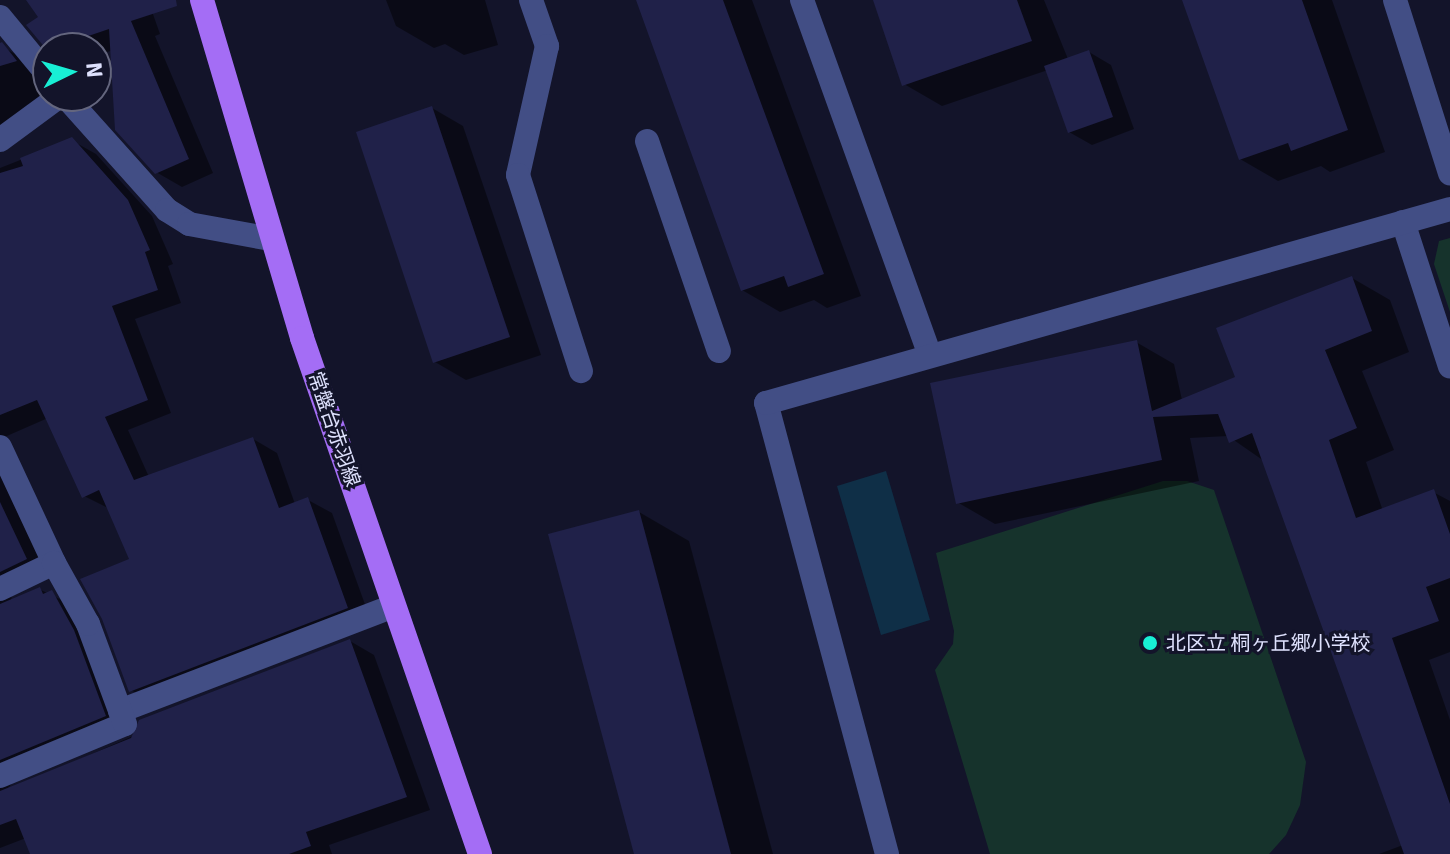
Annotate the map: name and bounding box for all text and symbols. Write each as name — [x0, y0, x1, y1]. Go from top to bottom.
north arrow — [32, 32, 112, 112]
text: N — [80, 61, 109, 79]
street label: 常盤台赤羽線 — [303, 368, 365, 490]
place label: 北区立 桐ヶ丘郷小学校 — [1166, 631, 1370, 655]
marker: 北区立 桐ヶ丘郷小学校 — [1141, 634, 1159, 652]

